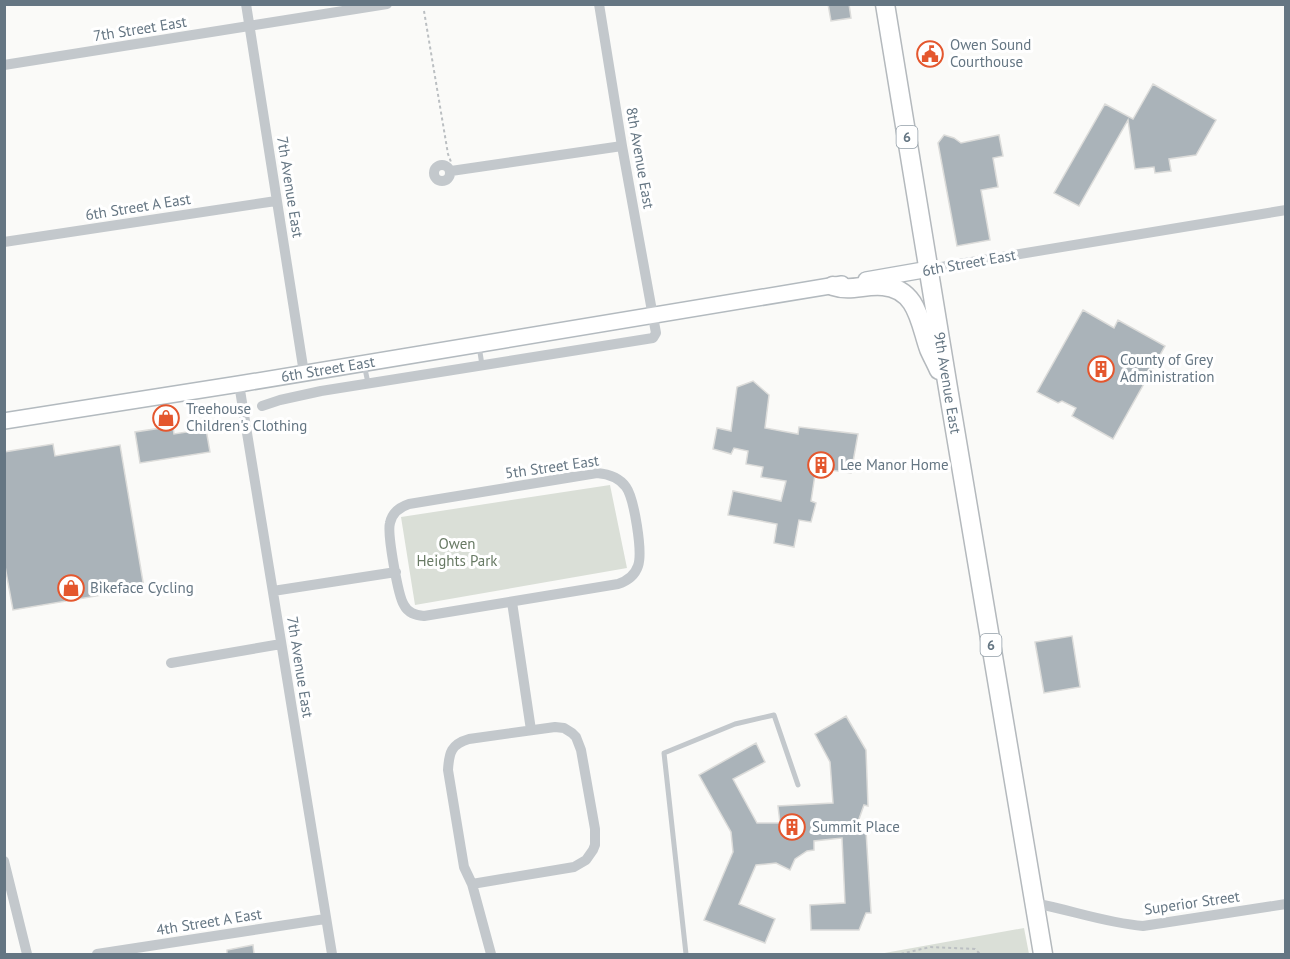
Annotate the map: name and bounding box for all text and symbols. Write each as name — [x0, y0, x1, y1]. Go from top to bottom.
street label: 7th Street East — [92, 12, 188, 45]
place label: Owen Sound Courthouse — [950, 35, 1031, 71]
public building icon: Owen Sound Courthouse — [915, 39, 945, 69]
street label: 8th Avenue East — [622, 106, 659, 210]
road number: 6 — [896, 126, 918, 148]
street label: 7th Avenue East — [273, 135, 308, 239]
street label: 6th Street A East — [84, 189, 192, 224]
street label: 6th Street East — [921, 245, 1017, 280]
street label: 9th Avenue East — [930, 331, 966, 435]
place label: County of Grey Administration — [1120, 350, 1215, 386]
street label: 6th Street East — [279, 352, 376, 386]
building icon: County of Grey Administration — [1086, 354, 1116, 384]
place label: Treehouse Children's Clothing — [186, 399, 307, 435]
shop icon: Treehouse Children's Clothing — [151, 403, 181, 433]
building icon: Lee Manor Home — [806, 450, 836, 480]
street label: 5th Street East — [504, 451, 600, 483]
place label: Lee Manor Home — [840, 455, 949, 474]
park label: Owen Heights Park — [417, 534, 498, 570]
shop icon: Bikeface Cycling — [56, 573, 86, 603]
place label: Bikeface Cycling — [90, 578, 194, 597]
street label: 7th Avenue East — [283, 615, 318, 719]
road number: 6 — [980, 634, 1002, 656]
building icon: Summit Place — [777, 812, 807, 842]
place label: Summit Place — [812, 817, 900, 836]
street label: Superior Street — [1143, 886, 1241, 919]
street label: 4th Street A East — [155, 904, 263, 939]

